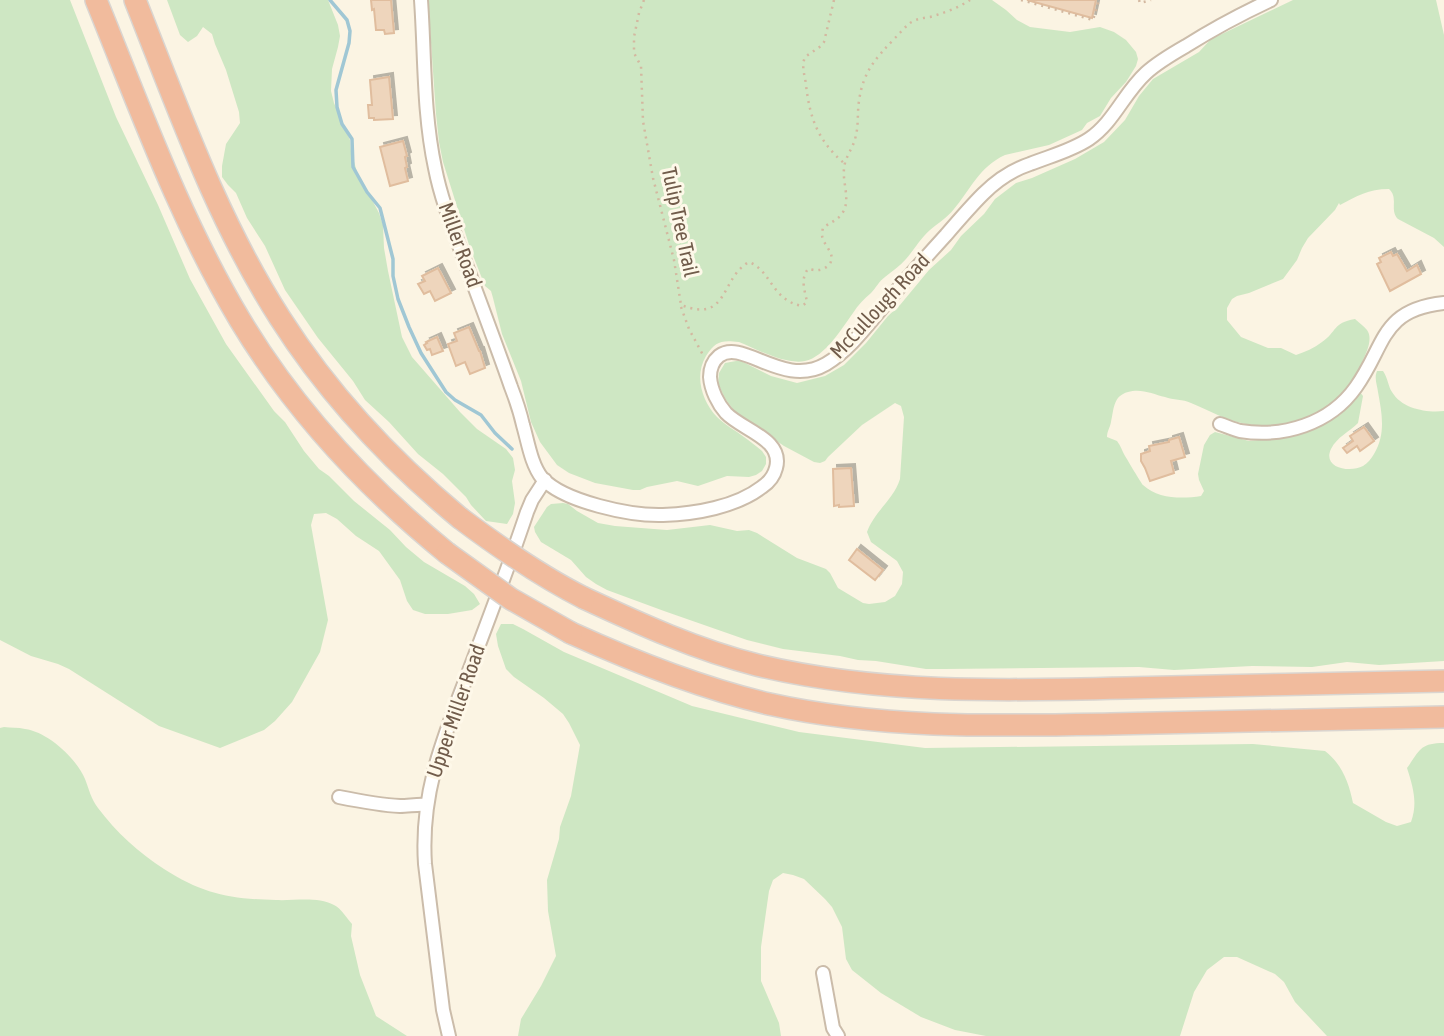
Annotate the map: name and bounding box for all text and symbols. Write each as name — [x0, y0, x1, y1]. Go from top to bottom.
street label: Tulip Tree Trail — [658, 165, 704, 279]
street label: Miller Road — [435, 199, 487, 290]
street label: McCullough Road — [825, 248, 934, 363]
street label: Upper Miller Road — [421, 641, 489, 780]

